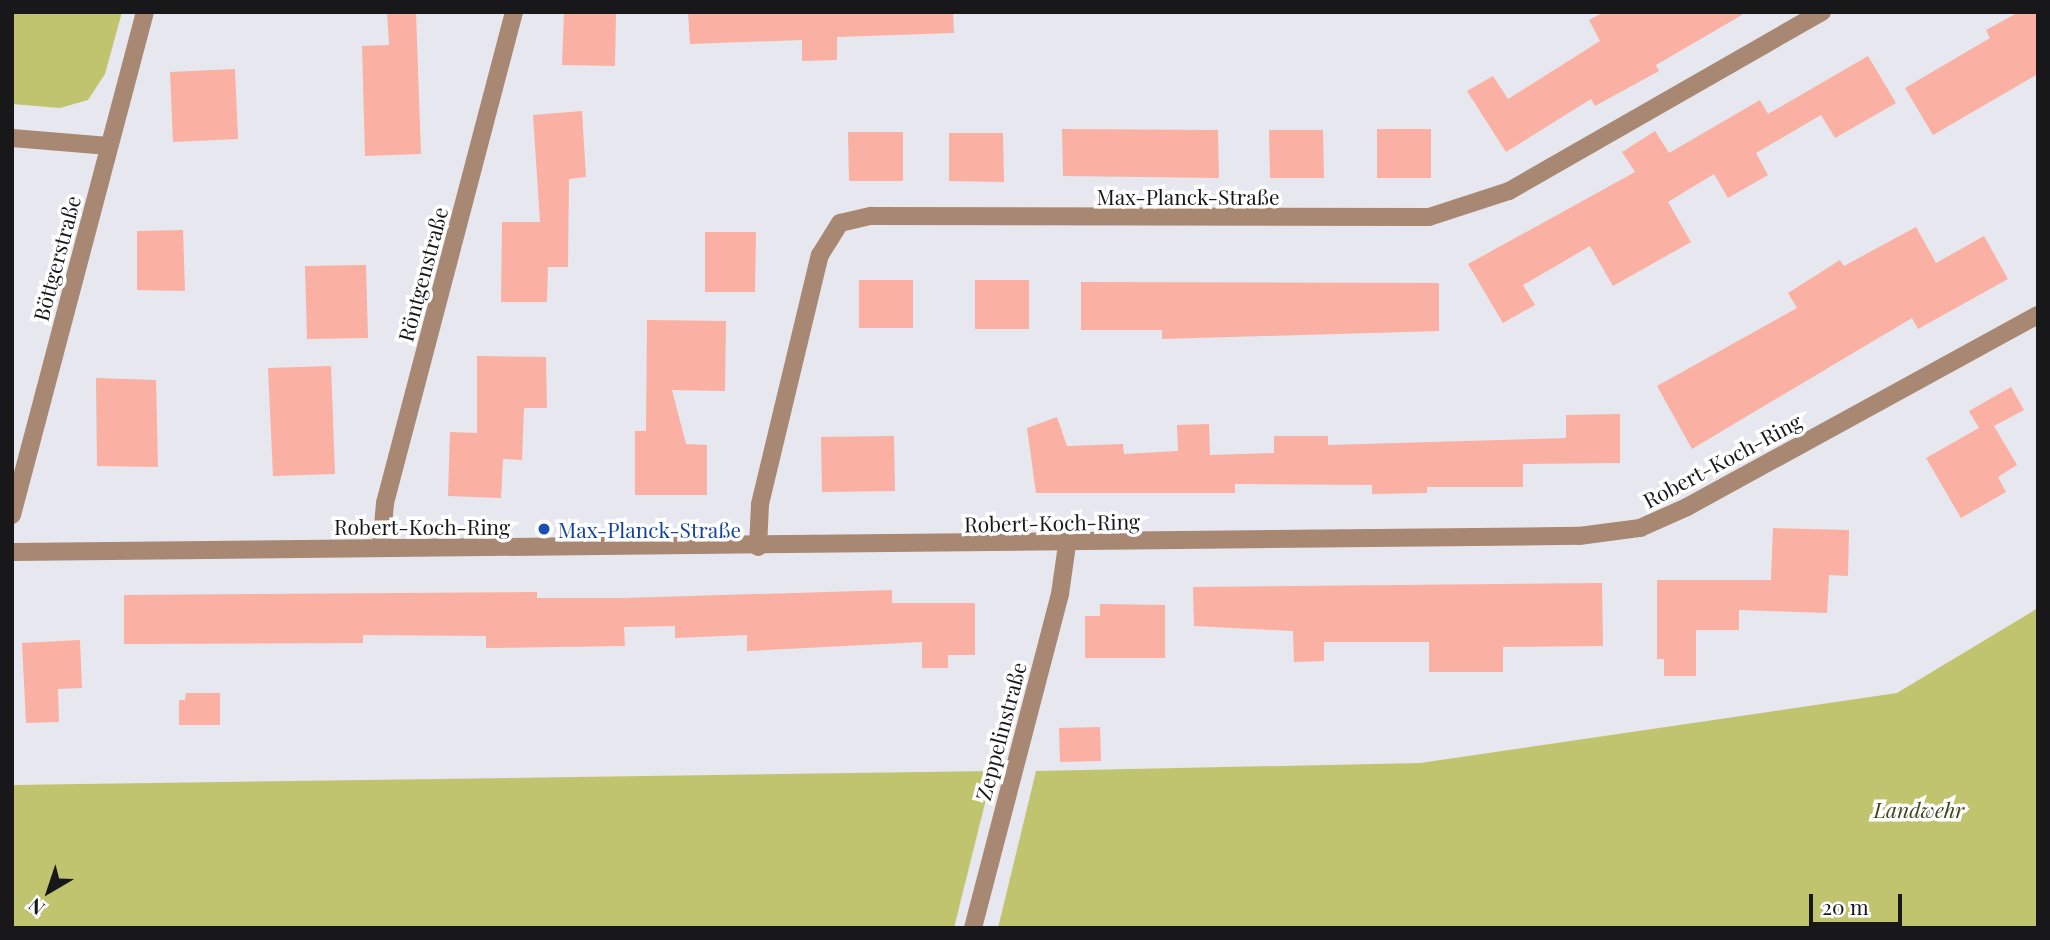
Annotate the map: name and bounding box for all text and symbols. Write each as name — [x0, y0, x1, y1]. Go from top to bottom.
street label: Max-Planck-Straße — [1096, 183, 1280, 209]
street label: Böttgerstraße — [27, 193, 85, 323]
street label: Röntgenstraße — [392, 204, 452, 344]
street label: Robert-Koch-Ring — [1638, 408, 1806, 512]
street label: Robert-Koch-Ring — [964, 508, 1140, 536]
street label: Robert-Koch-Ring — [334, 513, 510, 539]
place label: Max-Planck-Straße — [558, 516, 741, 542]
marker: Max-Planck-Straße — [536, 521, 552, 537]
street label: Zeppelinstraße — [969, 659, 1031, 803]
park label: Landwehr — [1874, 796, 1964, 822]
north arrow — [14, 856, 84, 926]
scale bar — [1812, 880, 1905, 924]
text: 20 m — [1822, 892, 1869, 920]
text: N — [22, 893, 49, 922]

